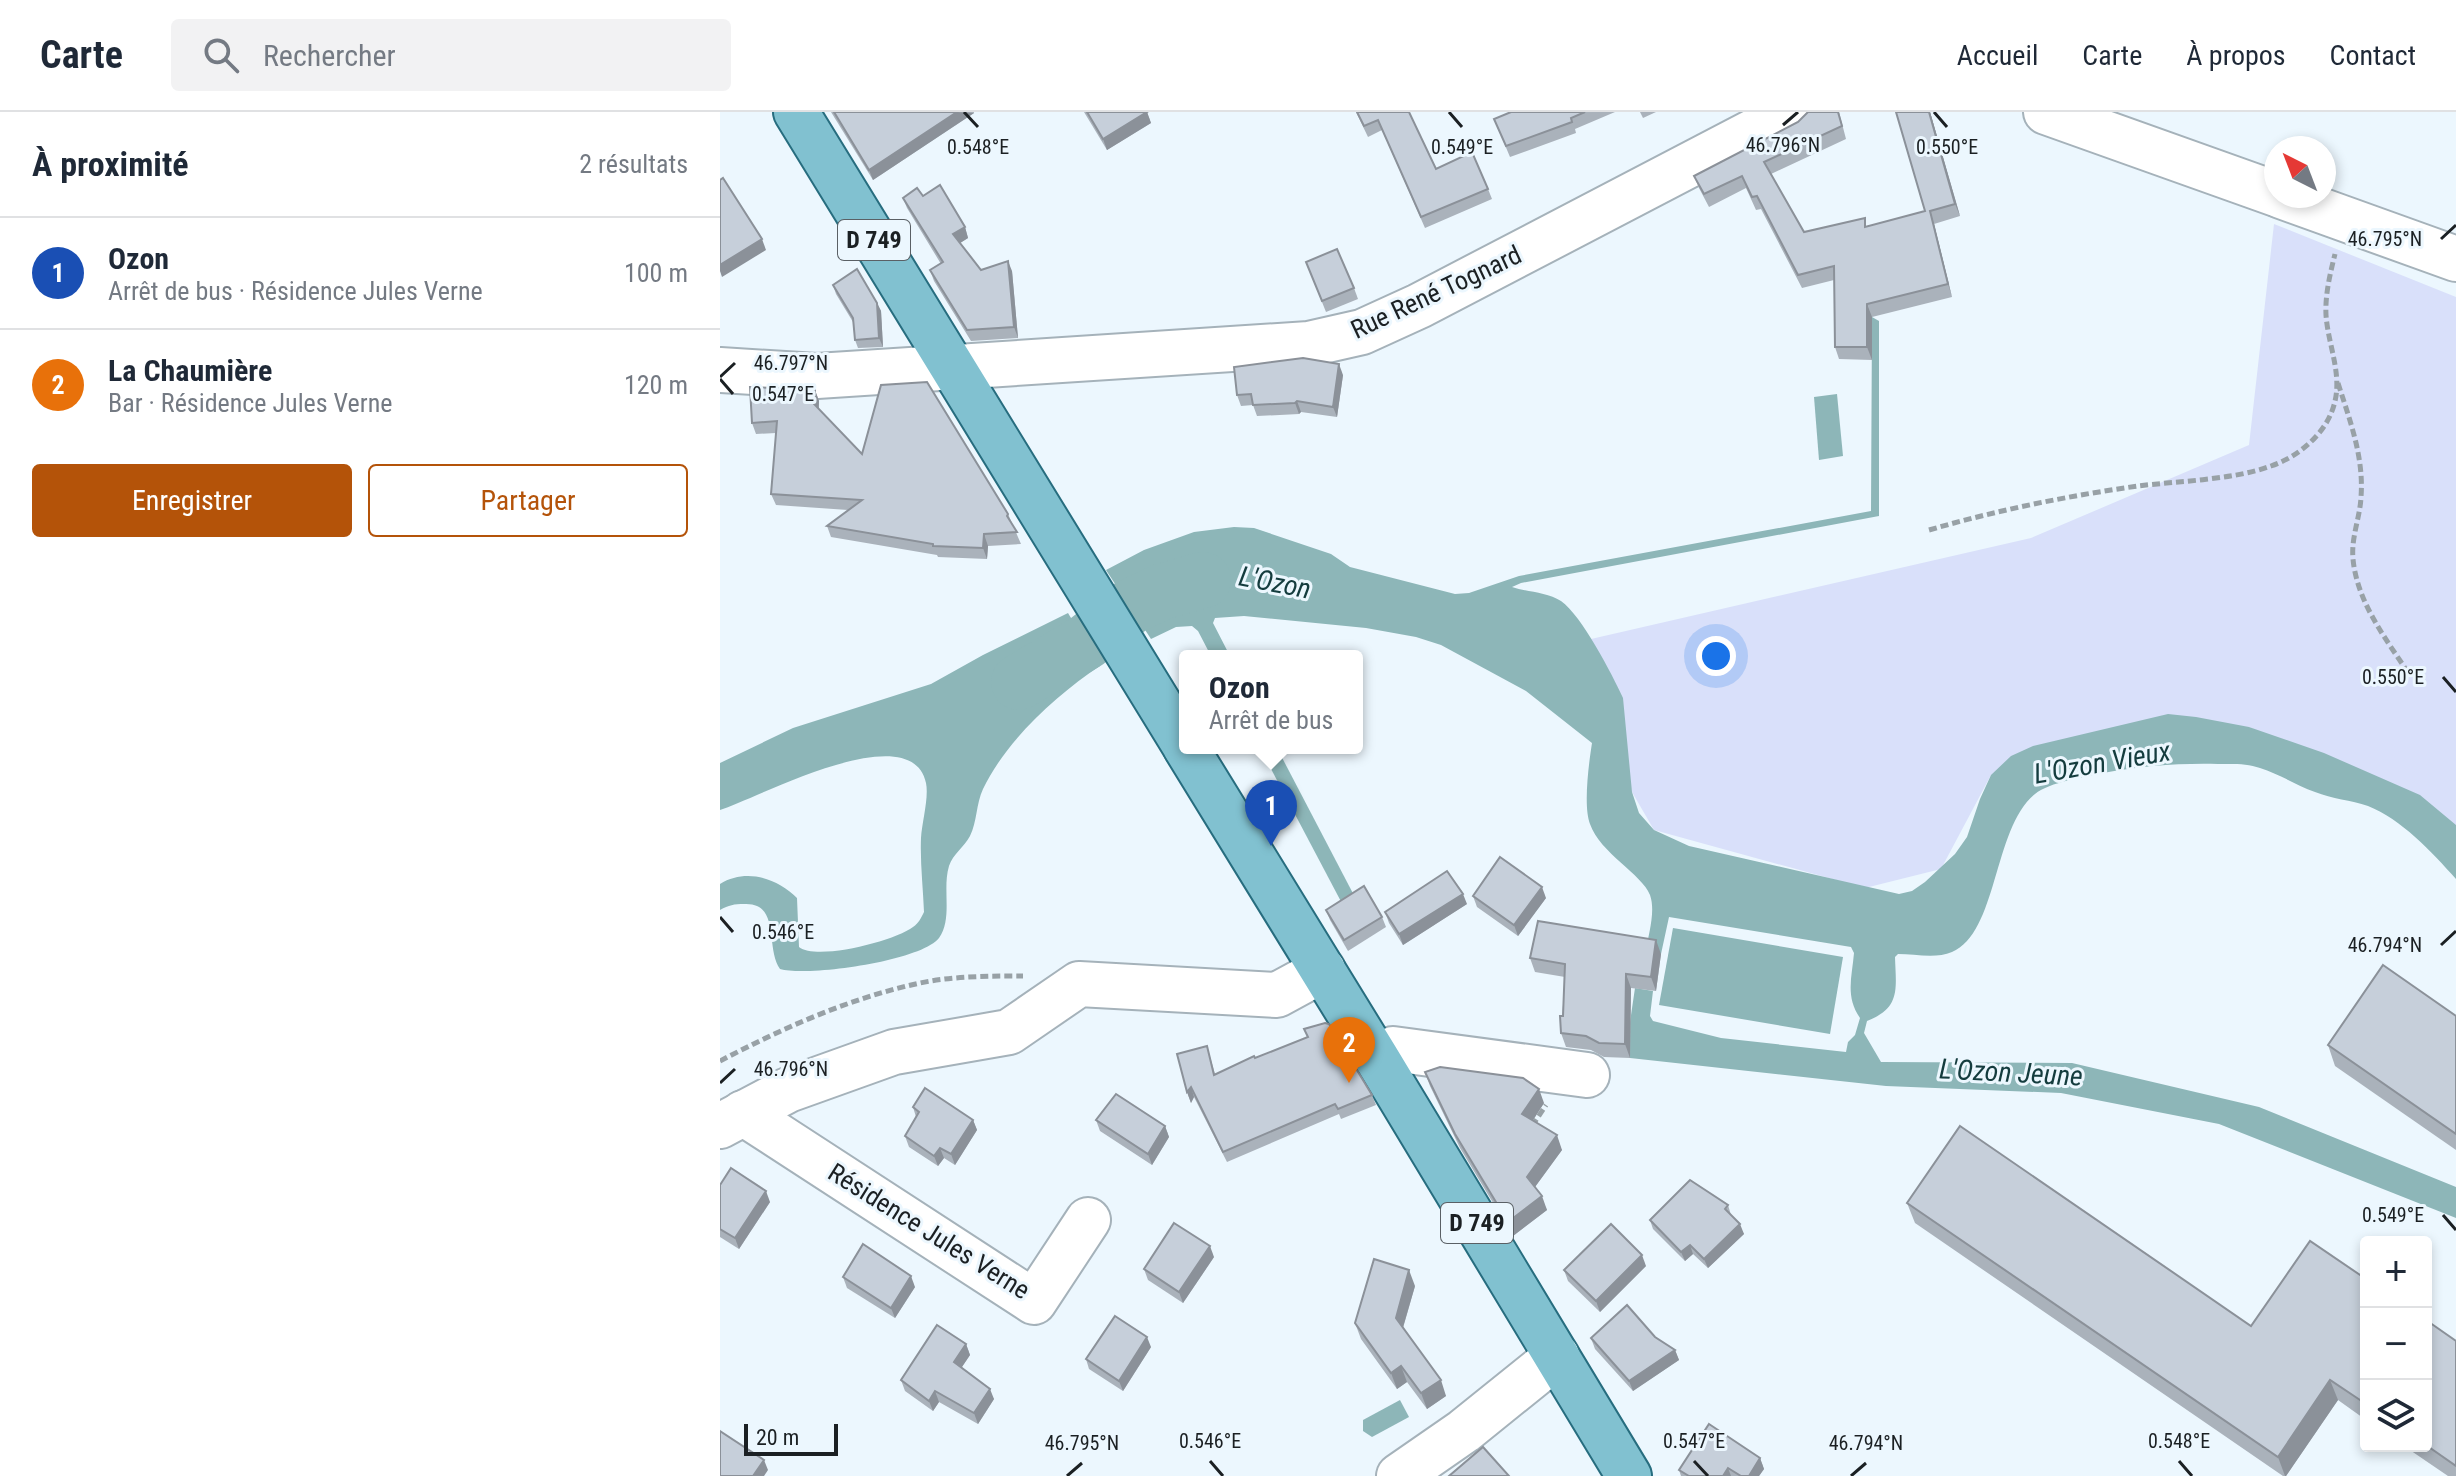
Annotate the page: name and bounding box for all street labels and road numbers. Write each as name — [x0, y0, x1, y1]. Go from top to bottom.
road number: D 749 — [838, 220, 910, 260]
street label: Rue René Tognard — [1346, 239, 1526, 345]
street label: Résidence Jules Verne — [823, 1157, 1035, 1305]
road number: D 749 — [1441, 1203, 1513, 1243]

